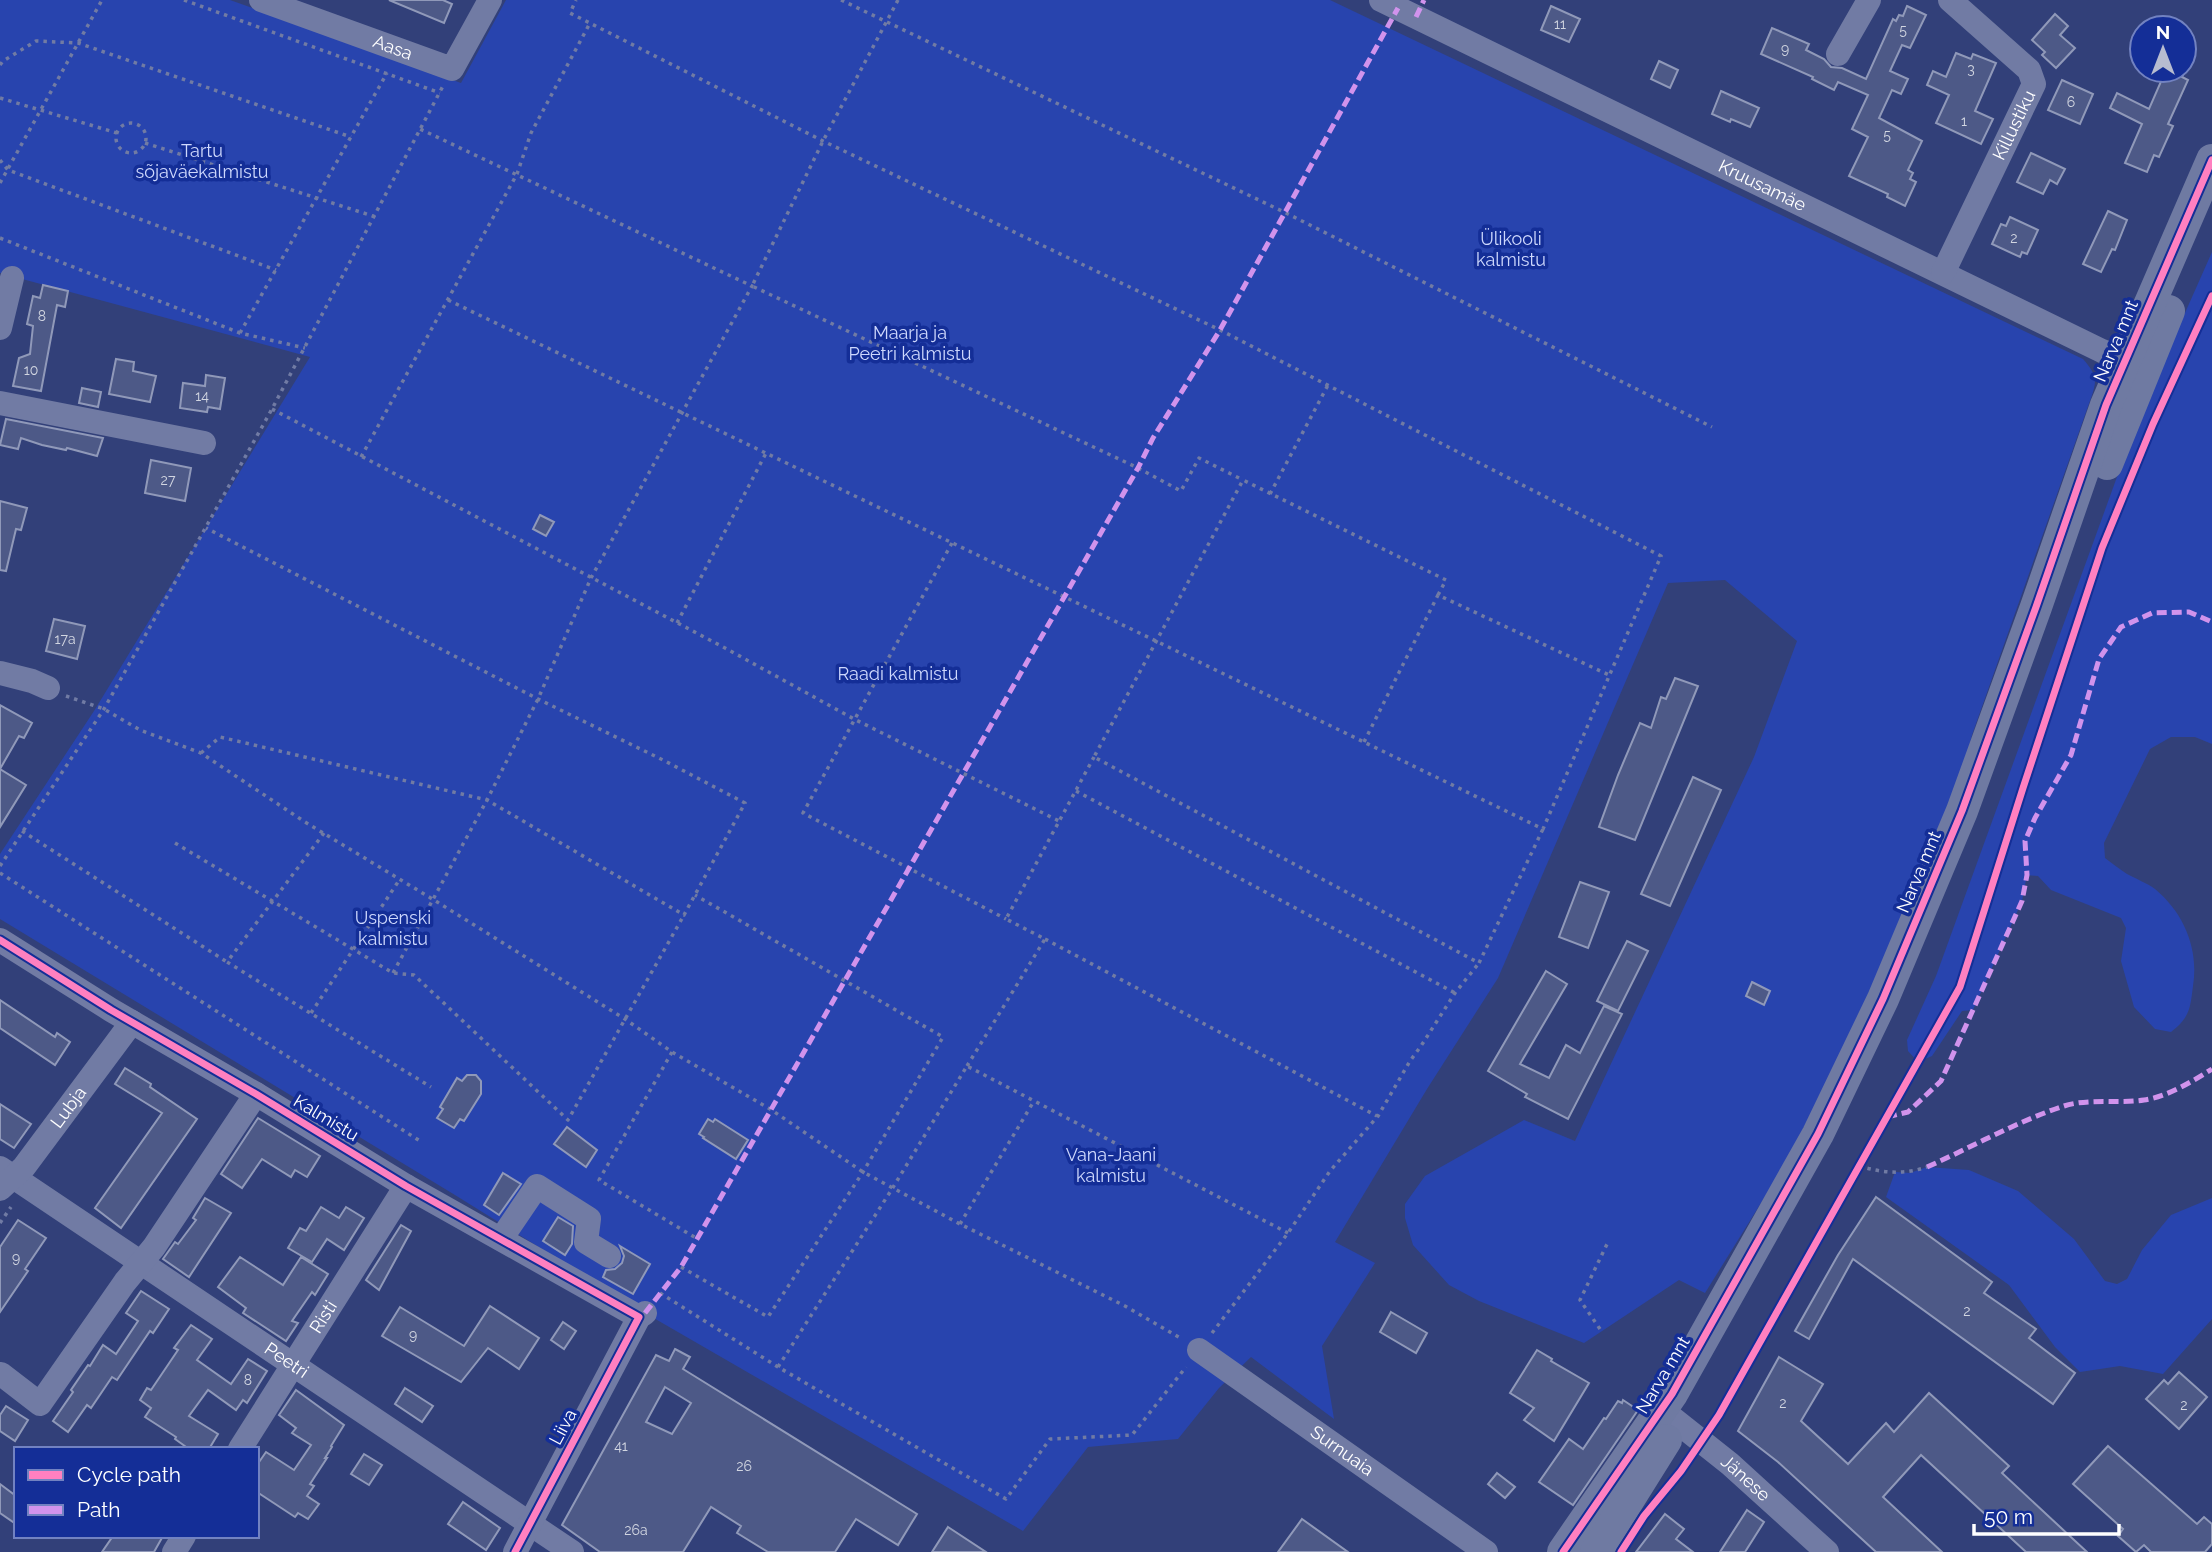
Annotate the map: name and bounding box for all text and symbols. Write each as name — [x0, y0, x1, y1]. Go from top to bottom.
north arrow — [2128, 14, 2198, 84]
house number: 11 — [1554, 16, 1566, 32]
text: N — [2156, 21, 2170, 43]
house number: 5 — [1899, 22, 1907, 38]
street label: Aasa — [370, 30, 415, 64]
house number: 9 — [1781, 41, 1789, 57]
house number: 3 — [1967, 61, 1975, 77]
street label: Killustiku — [1988, 87, 2039, 163]
house number: 6 — [2067, 94, 2075, 110]
house number: 1 — [1961, 113, 1967, 129]
house number: 5 — [1883, 127, 1891, 143]
park label: Tartu sõjaväekalmistu — [136, 140, 268, 182]
street label: Kruusamäe — [1715, 155, 1810, 216]
park label: Ülikooli kalmistu — [1476, 228, 1546, 270]
house number: 2 — [2010, 230, 2018, 246]
street label: Narva mnt — [2089, 297, 2142, 385]
house number: 8 — [38, 308, 46, 324]
park label: Maarja ja Peetri kalmistu — [848, 322, 972, 364]
house number: 10 — [24, 362, 38, 378]
house number: 14 — [195, 388, 209, 404]
house number: 27 — [161, 472, 176, 488]
house number: 17a — [54, 631, 76, 647]
park label: Raadi kalmistu — [837, 663, 959, 684]
street label: Narva mnt — [1892, 828, 1945, 916]
park label: Uspenski kalmistu — [355, 907, 431, 949]
street label: Lubja — [46, 1082, 90, 1132]
street label: Kalmistu — [290, 1090, 363, 1145]
park label: Vana-Jaani kalmistu — [1066, 1144, 1156, 1186]
house number: 9 — [12, 1250, 20, 1266]
street label: Risti — [305, 1297, 341, 1337]
house number: 2 — [1963, 1303, 1971, 1319]
house number: 9 — [409, 1327, 417, 1343]
street label: Narva mnt — [1631, 1332, 1694, 1417]
street label: Peetri — [261, 1338, 313, 1382]
house number: 8 — [244, 1372, 252, 1388]
house number: 2 — [1779, 1395, 1787, 1411]
house number: 2 — [2180, 1397, 2188, 1413]
street label: Liiva — [544, 1405, 581, 1448]
street label: Surnuaia — [1307, 1421, 1378, 1480]
house number: 41 — [614, 1438, 628, 1454]
legend — [14, 1447, 259, 1538]
street label: Jänese — [1717, 1450, 1775, 1506]
house number: 26 — [736, 1458, 752, 1474]
text: Cycle path — [77, 1462, 181, 1487]
scale bar — [1974, 1492, 2119, 1536]
text: Path — [77, 1497, 121, 1522]
text: 50 m — [1984, 1504, 2033, 1529]
house number: 26a — [624, 1522, 648, 1538]

